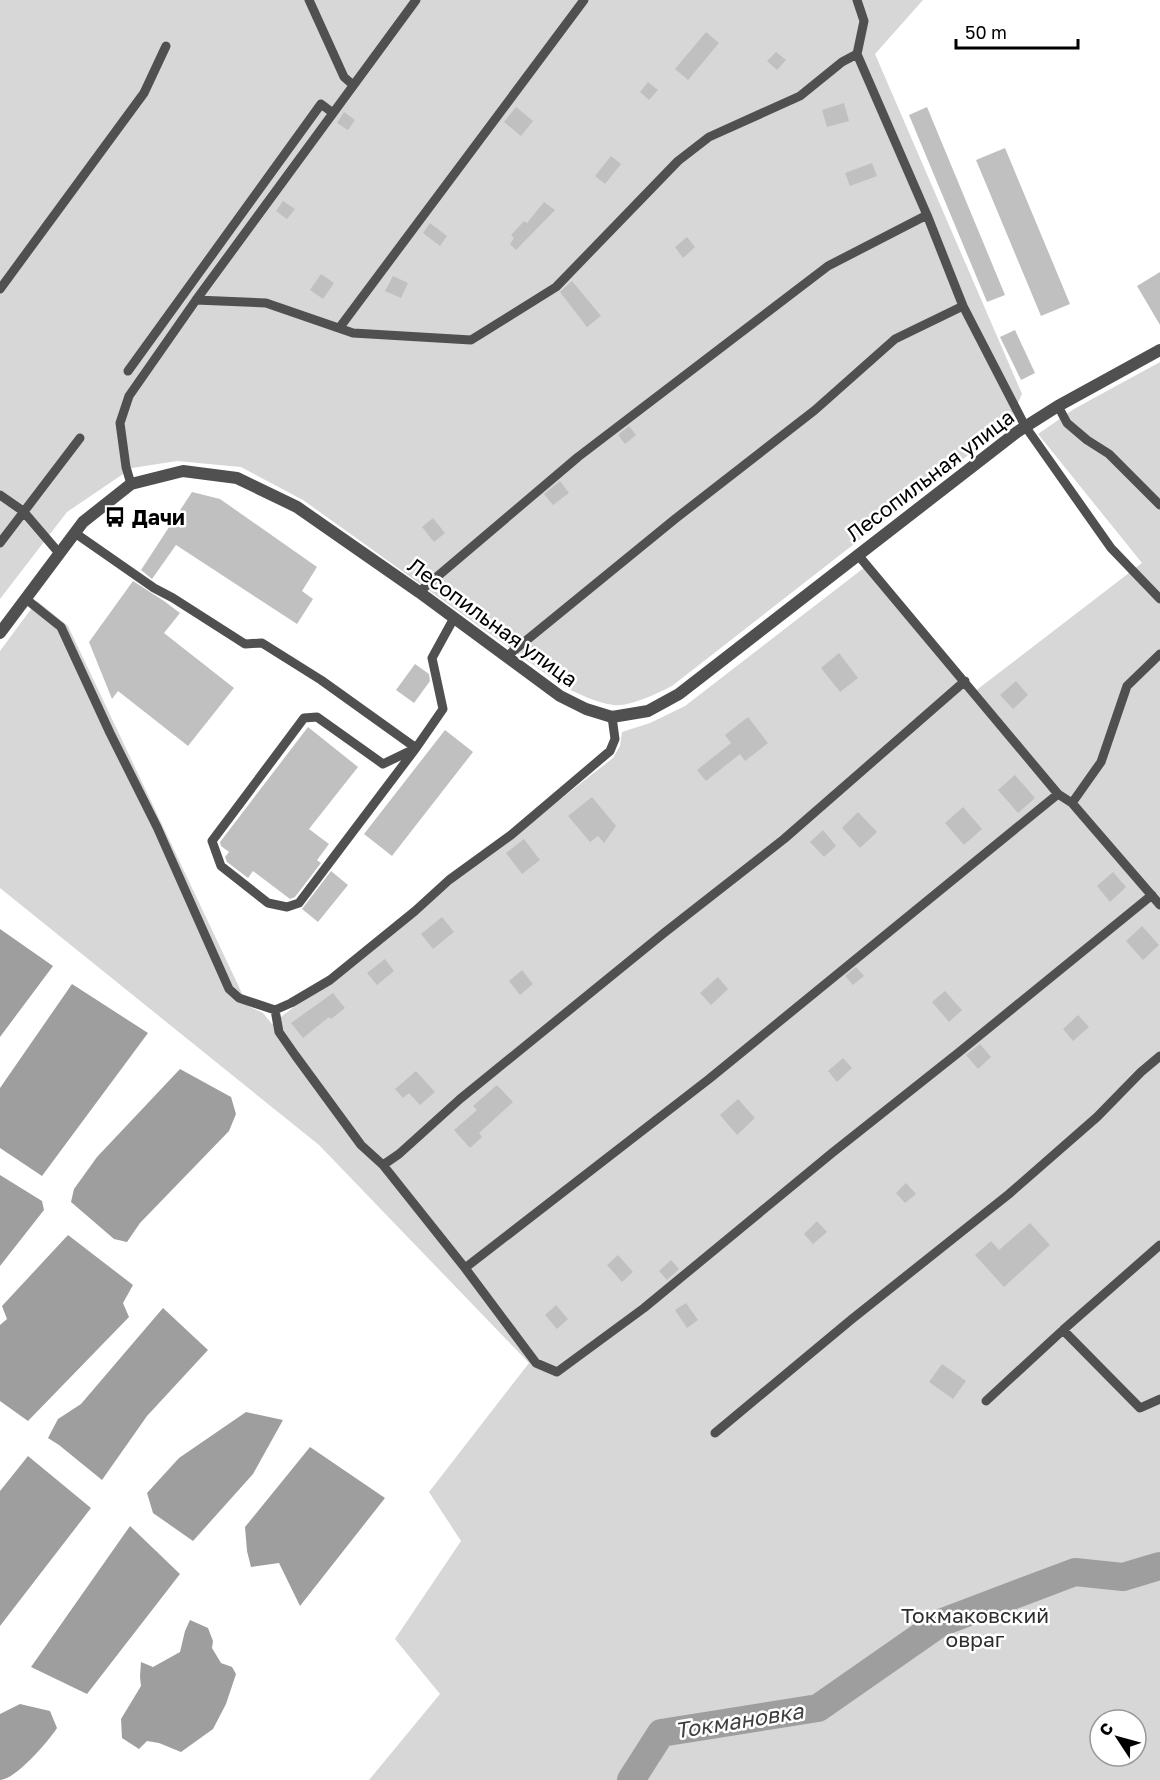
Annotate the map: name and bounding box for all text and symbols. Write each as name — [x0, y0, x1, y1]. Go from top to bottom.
scale bar — [956, 12, 1078, 50]
text: 50 m — [965, 21, 1007, 43]
street label: Лесопильная улица — [841, 403, 1019, 547]
place label: Дачи — [132, 504, 185, 530]
bus stop icon: Дачи — [103, 505, 127, 529]
street label: Лесопильная улица — [403, 552, 583, 692]
park label: Токмаковский овраг — [901, 1602, 1049, 1652]
water label: Токмановка — [673, 1696, 807, 1743]
north arrow — [1088, 1708, 1148, 1768]
text: С — [1094, 1719, 1117, 1740]

